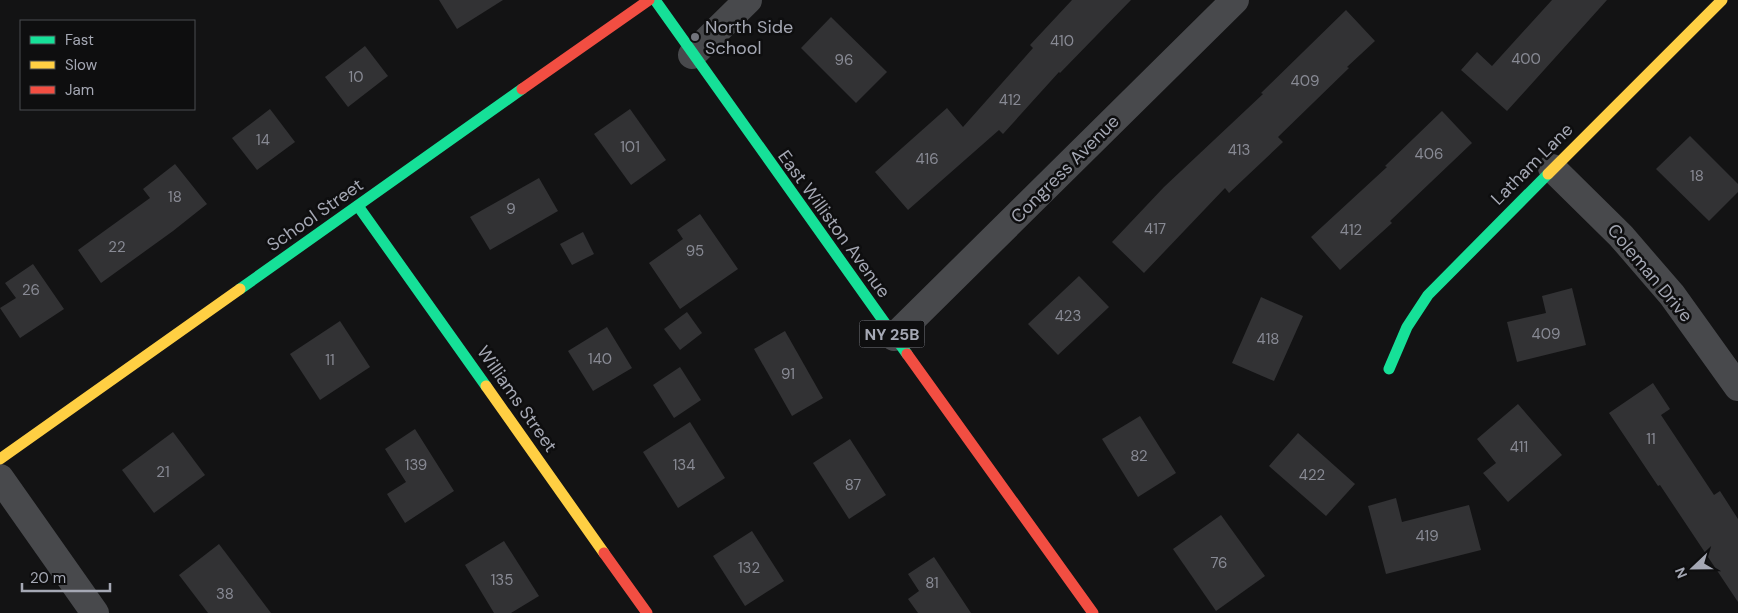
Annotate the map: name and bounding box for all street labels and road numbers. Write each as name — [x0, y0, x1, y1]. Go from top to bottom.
street label: Congress Avenue — [1005, 109, 1125, 229]
street label: Latham Lane — [1486, 118, 1578, 210]
street label: East Williston Avenue — [772, 145, 896, 303]
street label: School Street — [262, 173, 368, 257]
street label: Coleman Drive — [1602, 219, 1698, 327]
road number: NY 25B — [860, 320, 924, 348]
street label: Williams Street — [471, 341, 563, 457]

